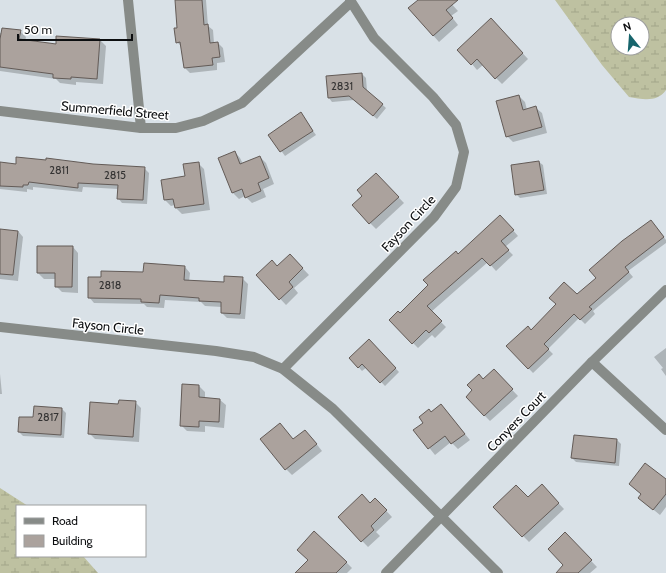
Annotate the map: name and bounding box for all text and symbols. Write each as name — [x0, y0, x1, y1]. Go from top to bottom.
scale bar — [18, 16, 132, 42]
north arrow — [610, 16, 650, 56]
text: N — [621, 19, 633, 34]
text: 50 m — [24, 22, 52, 37]
house number: 2831 — [331, 79, 353, 93]
street label: Summerfield Street — [60, 97, 170, 123]
house number: 2811 — [49, 163, 69, 177]
house number: 2815 — [104, 168, 126, 182]
street label: Fayson Circle — [378, 191, 439, 255]
house number: 2818 — [99, 278, 121, 292]
street label: Fayson Circle — [71, 314, 145, 338]
street label: Conyers Court — [483, 387, 549, 455]
house number: 2817 — [37, 410, 59, 424]
legend — [16, 505, 146, 557]
text: Road — [52, 513, 78, 528]
text: Building — [52, 533, 94, 548]

